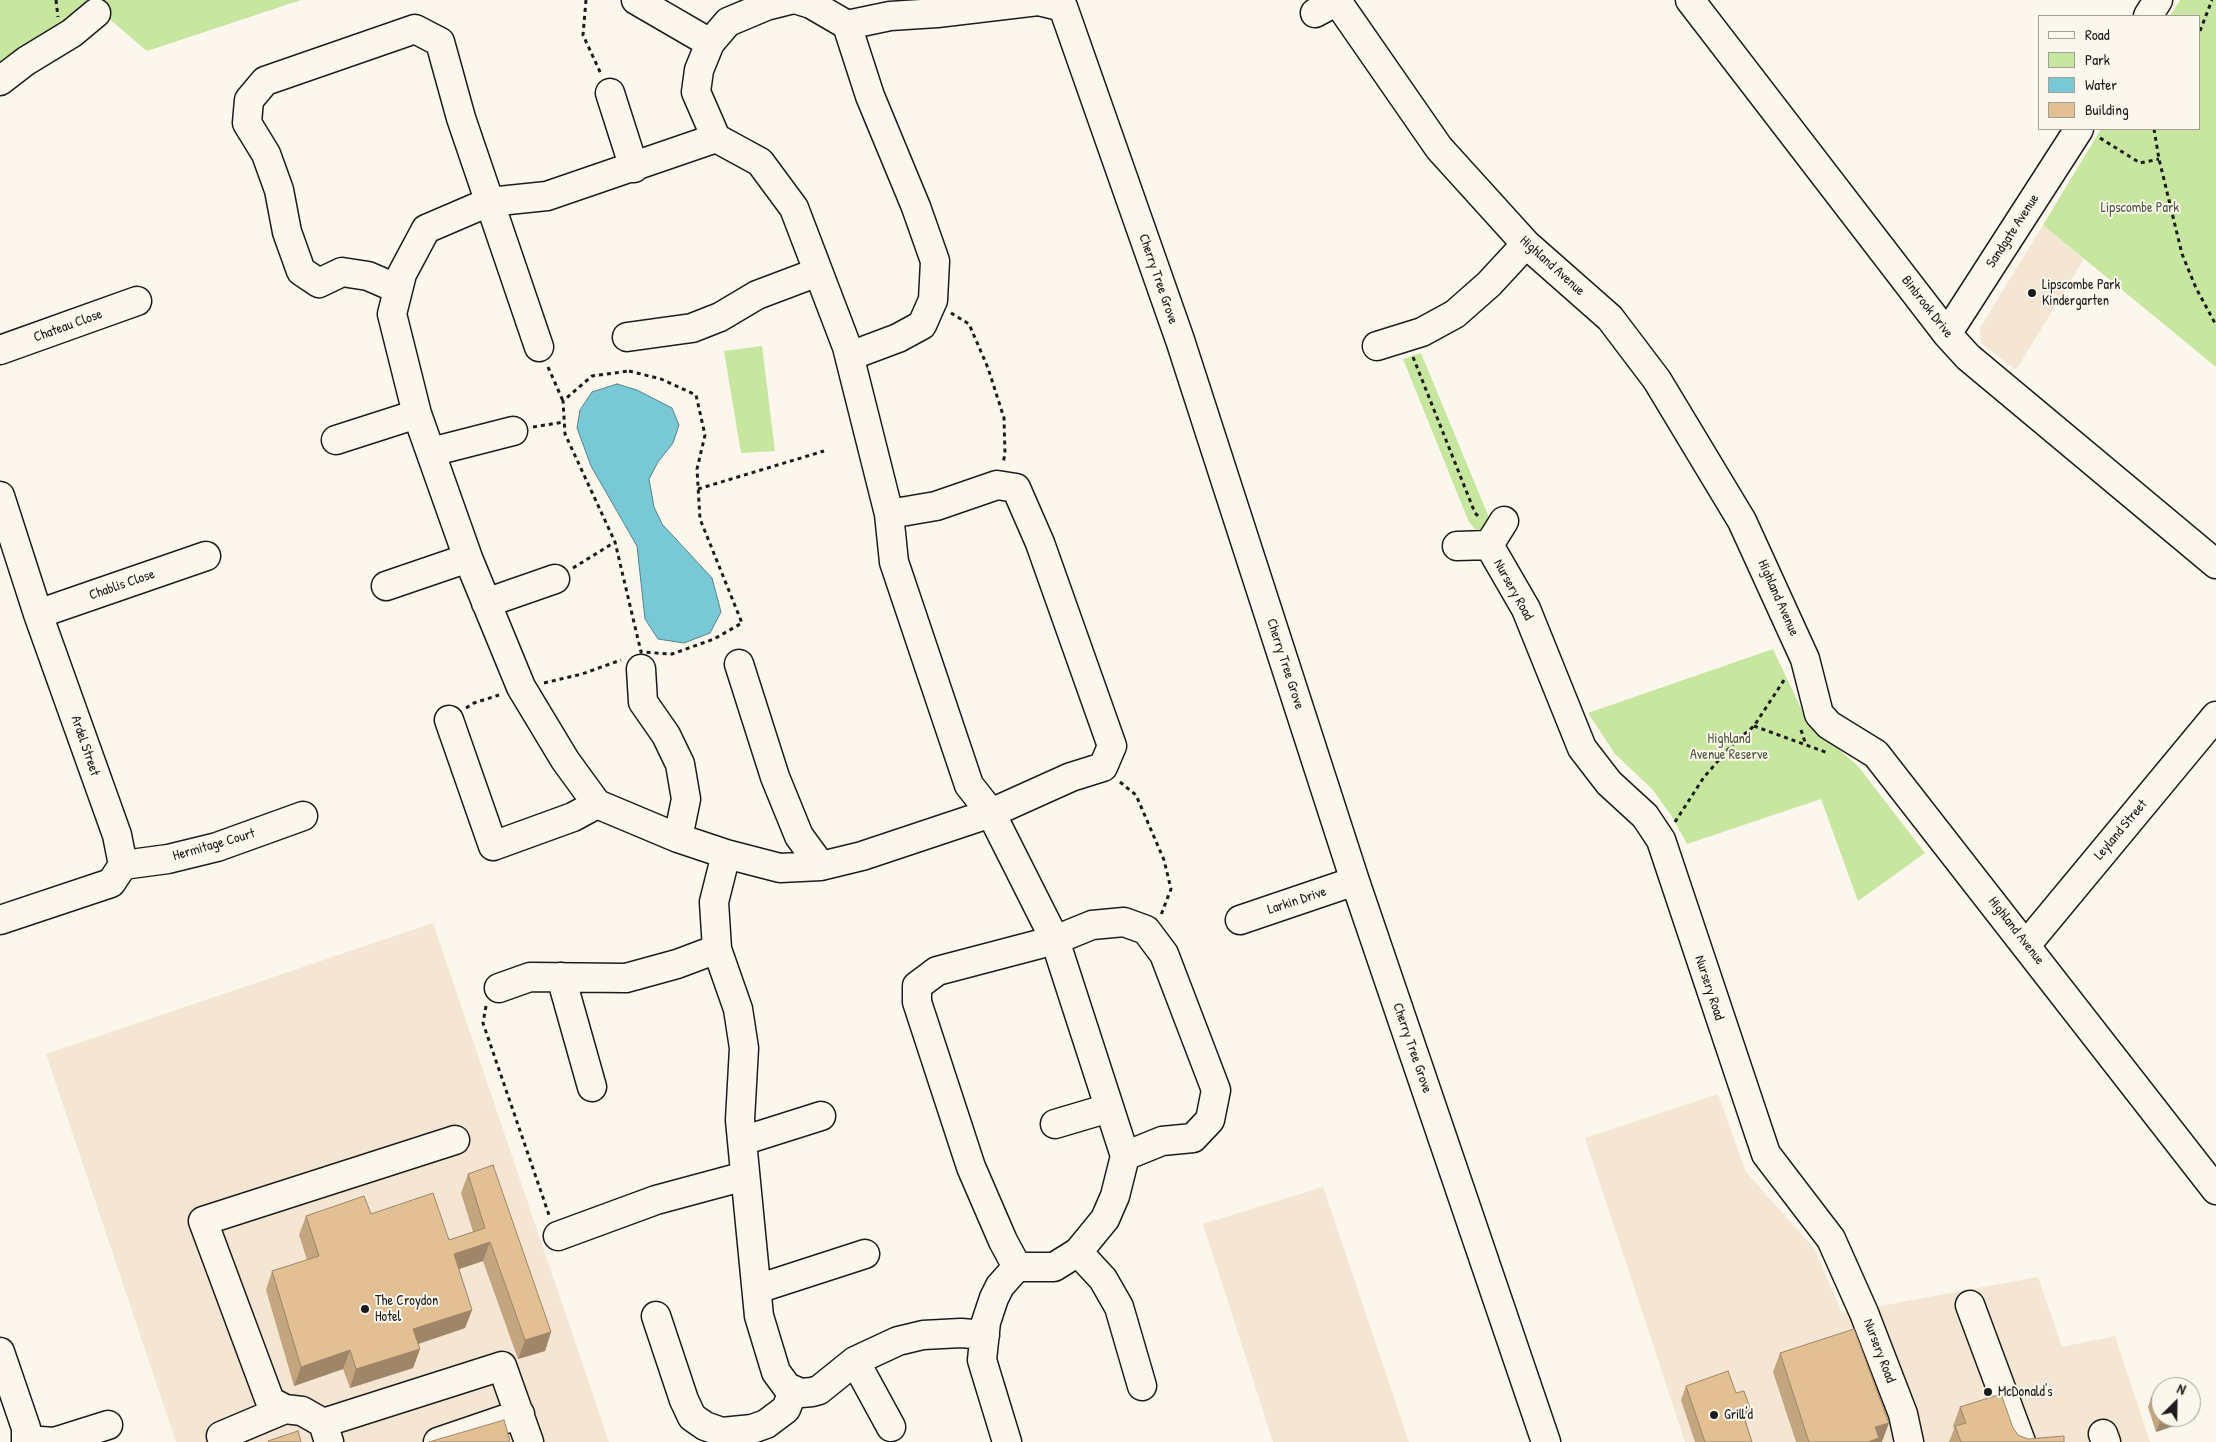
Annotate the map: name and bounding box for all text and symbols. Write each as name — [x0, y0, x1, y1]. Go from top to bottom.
legend — [2038, 15, 2201, 130]
text: Road — [2085, 24, 2110, 45]
text: Park — [2085, 49, 2110, 70]
text: Water — [2085, 74, 2117, 95]
text: Building — [2085, 99, 2129, 120]
street label: Sandgate Avenue — [1983, 191, 2043, 271]
park label: Lipscombe Park — [2101, 200, 2179, 216]
street label: Cherry Tree Grove — [1135, 232, 1181, 326]
street label: Highland Avenue — [1516, 232, 1588, 300]
street label: Binbrook Drive — [1897, 273, 1957, 341]
place label: Lipscombe Park Kindergarten — [2042, 277, 2120, 310]
marker: Lipscombe Park Kindergarten — [2026, 287, 2038, 299]
street label: Chateau Close — [31, 306, 105, 346]
street label: Nursery Road — [1489, 557, 1537, 623]
street label: Highland Avenue — [1754, 557, 1802, 639]
street label: Chablis Close — [87, 566, 157, 604]
street label: Cherry Tree Grove — [1262, 617, 1308, 711]
street label: Ardel Street — [67, 714, 103, 778]
park label: Highland Avenue Reserve — [1690, 731, 1768, 764]
street label: Leyland Street — [2091, 796, 2151, 864]
street label: Hermitage Court — [171, 825, 257, 865]
street label: Larkin Drive — [1265, 884, 1329, 918]
street label: Highland Avenue — [1984, 894, 2048, 968]
street label: Nursery Road — [1691, 954, 1727, 1022]
street label: Cherry Tree Grove — [1389, 1001, 1435, 1095]
place label: The Croydon Hotel — [375, 1293, 438, 1325]
marker: The Croydon Hotel — [359, 1303, 371, 1315]
street label: Nursery Road — [1859, 1317, 1899, 1385]
north arrow — [2151, 1377, 2201, 1427]
text: N — [2175, 1378, 2189, 1399]
place label: McDonald's — [1998, 1384, 2053, 1400]
marker: McDonald's — [1982, 1386, 1994, 1398]
place label: Grill'd — [1724, 1407, 1753, 1423]
marker: Grill'd — [1708, 1409, 1720, 1421]

